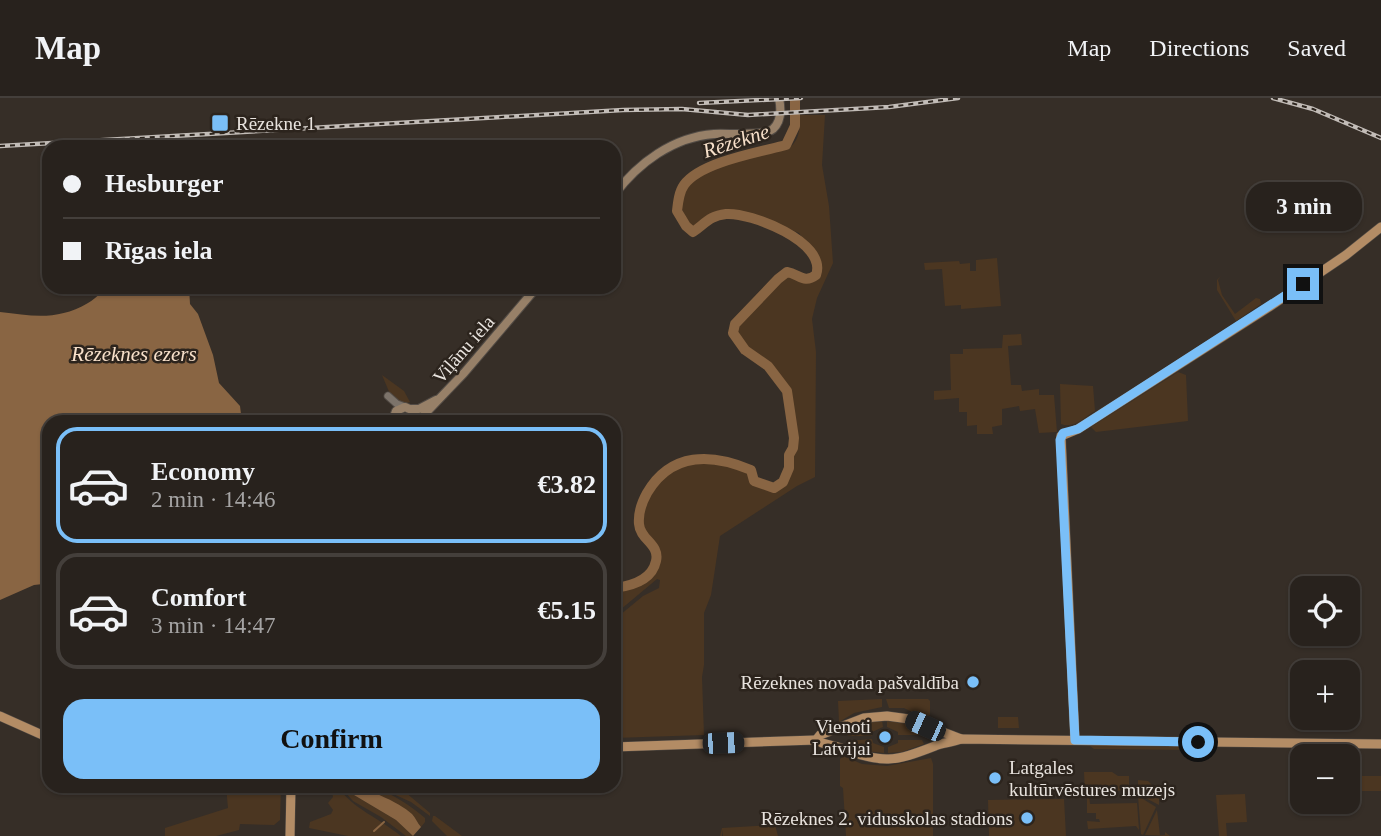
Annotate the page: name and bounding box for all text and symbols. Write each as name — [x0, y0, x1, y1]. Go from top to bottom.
text: Map — [35, 30, 101, 66]
text: Map — [1067, 35, 1111, 61]
text: Directions — [1149, 35, 1249, 61]
text: Saved — [1287, 35, 1346, 61]
marker: Rēzekne 1 — [210, 113, 230, 133]
place label: Rēzekne 1 — [236, 113, 316, 134]
water label: Rēzekne — [699, 119, 772, 163]
text: Hesburger — [105, 169, 223, 198]
callout: 3 min — [1245, 183, 1361, 232]
text: 3 min — [1276, 194, 1332, 219]
text: Rīgas iela — [105, 236, 213, 265]
route end — [1287, 268, 1319, 300]
street label: Viļānu iela — [428, 311, 499, 387]
water label: Rēzeknes ezers — [70, 342, 197, 366]
icon: car — [67, 454, 130, 517]
text: Economy — [151, 457, 255, 486]
text: €3.82 — [538, 470, 596, 499]
text: 2 min · 14:46 — [151, 487, 276, 512]
map controls — [1290, 576, 1360, 814]
button: locate — [1290, 576, 1360, 646]
icon: car — [67, 580, 130, 643]
text: Comfort — [151, 583, 246, 612]
text: €5.15 — [538, 596, 596, 625]
text: 3 min · 14:47 — [151, 613, 276, 638]
button: + — [1290, 660, 1360, 730]
place label: Rēzeknes novada pašvaldība — [741, 672, 960, 693]
marker: Rēzeknes novada pašvaldība — [965, 674, 981, 690]
button: Confirm — [63, 699, 600, 779]
car — [902, 708, 949, 744]
place label: Vienoti Latvijai — [812, 716, 871, 759]
route start — [1182, 726, 1214, 758]
marker: Vienoti Latvijai — [877, 729, 893, 745]
car — [702, 732, 745, 754]
button: − — [1290, 744, 1360, 814]
place label: Latgales kultūrvēstures muzejs — [1009, 757, 1175, 800]
marker: Latgales kultūrvēstures muzejs — [987, 770, 1003, 786]
place label: Rēzeknes 2. vidusskolas stadions — [761, 808, 1013, 829]
marker: Rēzeknes 2. vidusskolas stadions — [1019, 810, 1035, 826]

